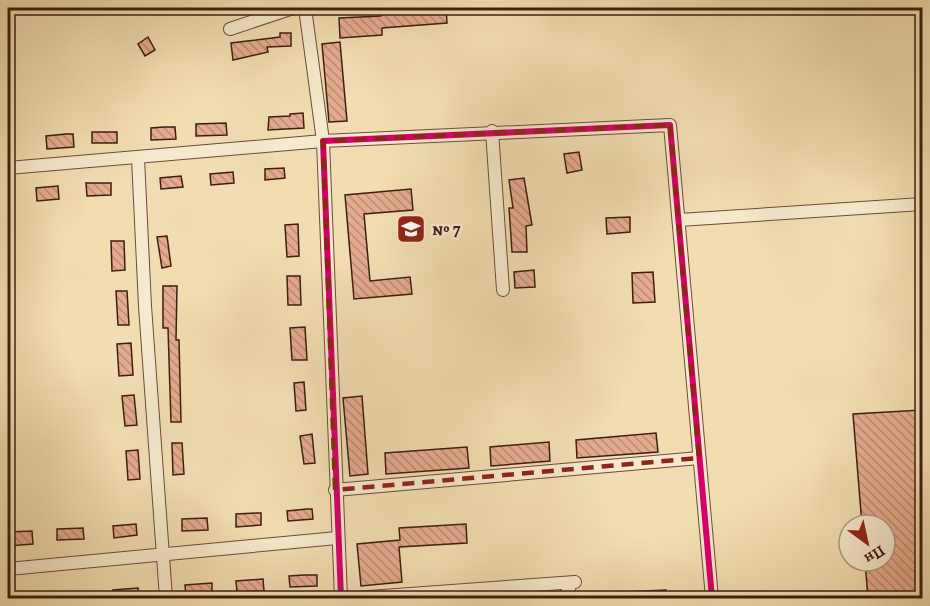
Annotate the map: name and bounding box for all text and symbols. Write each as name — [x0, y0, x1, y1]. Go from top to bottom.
school or university icon: № 7 — [395, 213, 427, 245]
place label: № 7 — [432, 217, 461, 241]
north arrow — [837, 513, 897, 573]
text: Пн — [860, 540, 889, 570]

